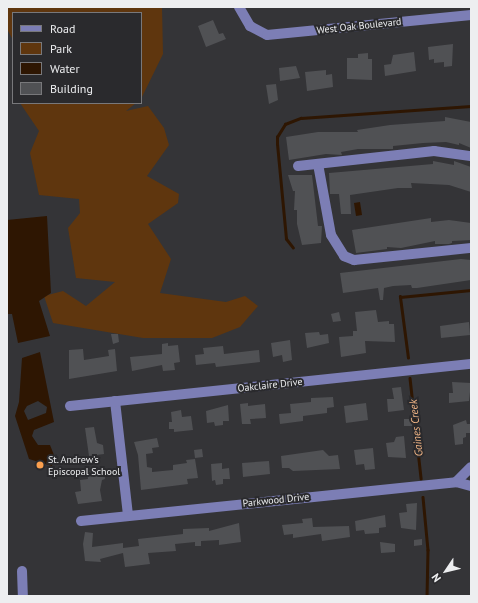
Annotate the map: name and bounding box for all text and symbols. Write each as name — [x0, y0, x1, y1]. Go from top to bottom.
legend — [12, 12, 142, 104]
street label: West Oak Boulevard — [316, 16, 402, 36]
text: Road — [50, 21, 75, 36]
text: Park — [50, 41, 72, 56]
text: Water — [50, 61, 80, 76]
text: Building — [50, 81, 93, 96]
street label: Oakclaire Drive — [237, 376, 303, 394]
water label: Gaines Creek — [406, 399, 426, 457]
place label: St. Andrew's Episcopal School — [48, 453, 120, 476]
marker: St. Andrew's Episcopal School — [35, 460, 45, 470]
street label: Parkwood Drive — [242, 491, 310, 509]
north arrow — [426, 551, 466, 591]
text: N — [428, 571, 444, 585]

